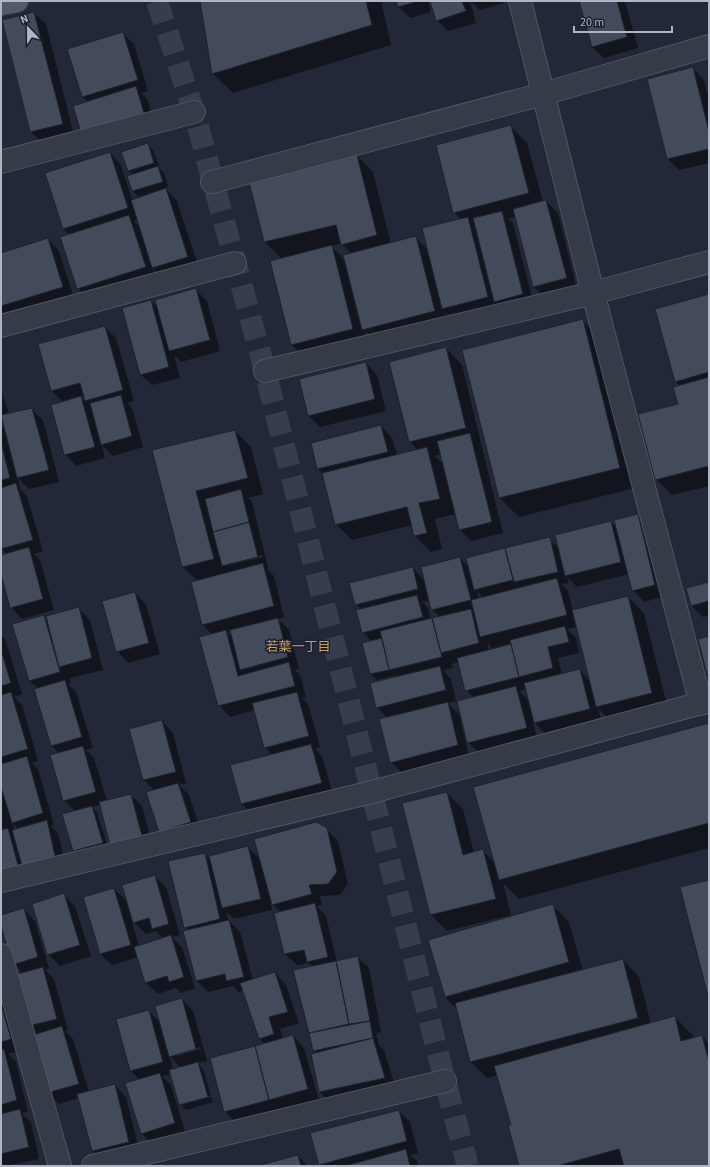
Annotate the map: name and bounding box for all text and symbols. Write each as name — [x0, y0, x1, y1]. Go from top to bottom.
north arrow — [8, 8, 48, 48]
scale bar — [574, 8, 672, 34]
text: N — [18, 11, 31, 28]
text: 20 m — [580, 14, 604, 31]
district label: 若葉一丁目 — [265, 638, 331, 656]

